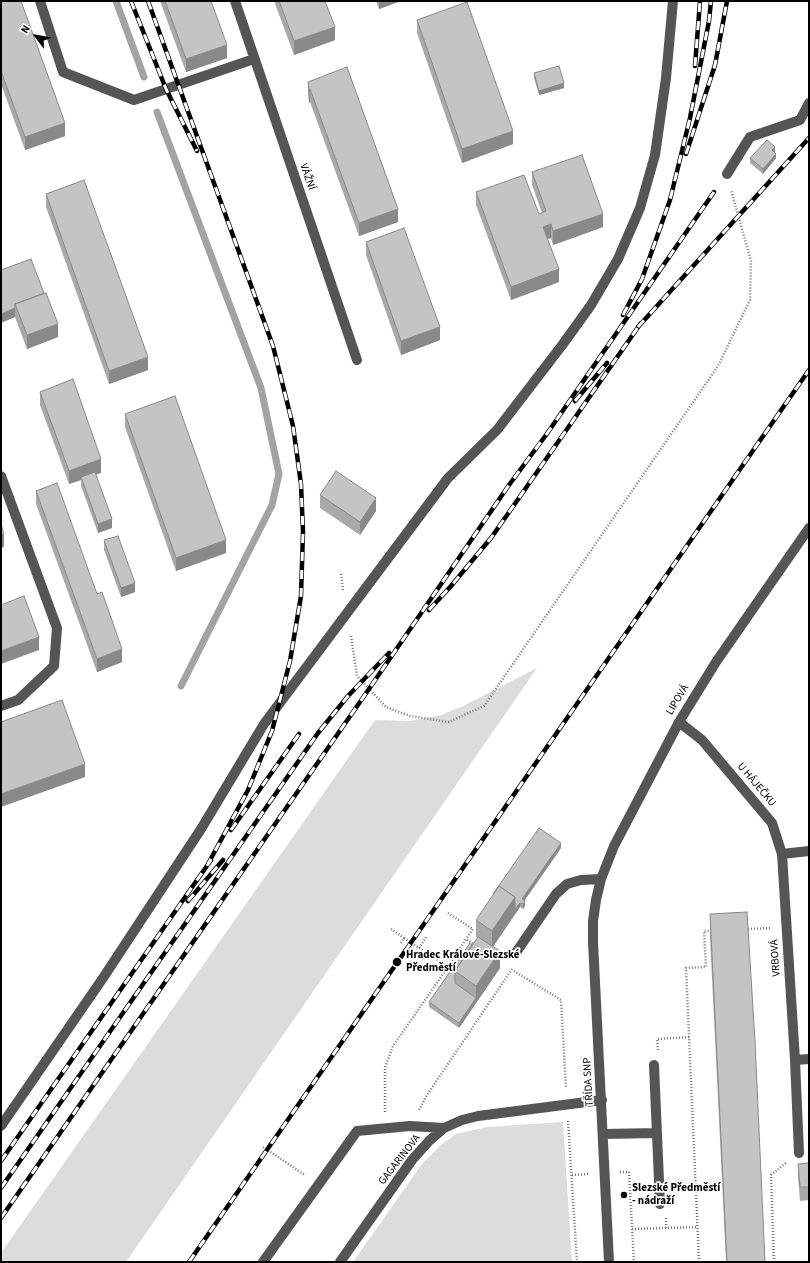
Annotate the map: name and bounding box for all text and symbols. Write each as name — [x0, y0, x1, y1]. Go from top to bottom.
north arrow — [16, 16, 56, 56]
text: N — [17, 22, 34, 36]
street label: VÁŽNÍ — [296, 162, 318, 192]
street label: LIPOVÁ — [664, 682, 692, 718]
street label: U HÁJEČKU — [734, 760, 778, 810]
street label: VRBOVÁ — [768, 939, 784, 977]
place label: Hradec Králové-Slezské Předměstí — [406, 949, 519, 975]
marker: Hradec Králové-Slezské Předměstí — [391, 956, 403, 968]
street label: TŘÍDA SNP — [581, 1057, 597, 1107]
street label: GAGARINOVA — [376, 1132, 424, 1188]
place label: Slezské Předměstí - nádraží — [632, 1182, 720, 1208]
marker: Slezské Předměstí - nádraží — [619, 1190, 629, 1200]

